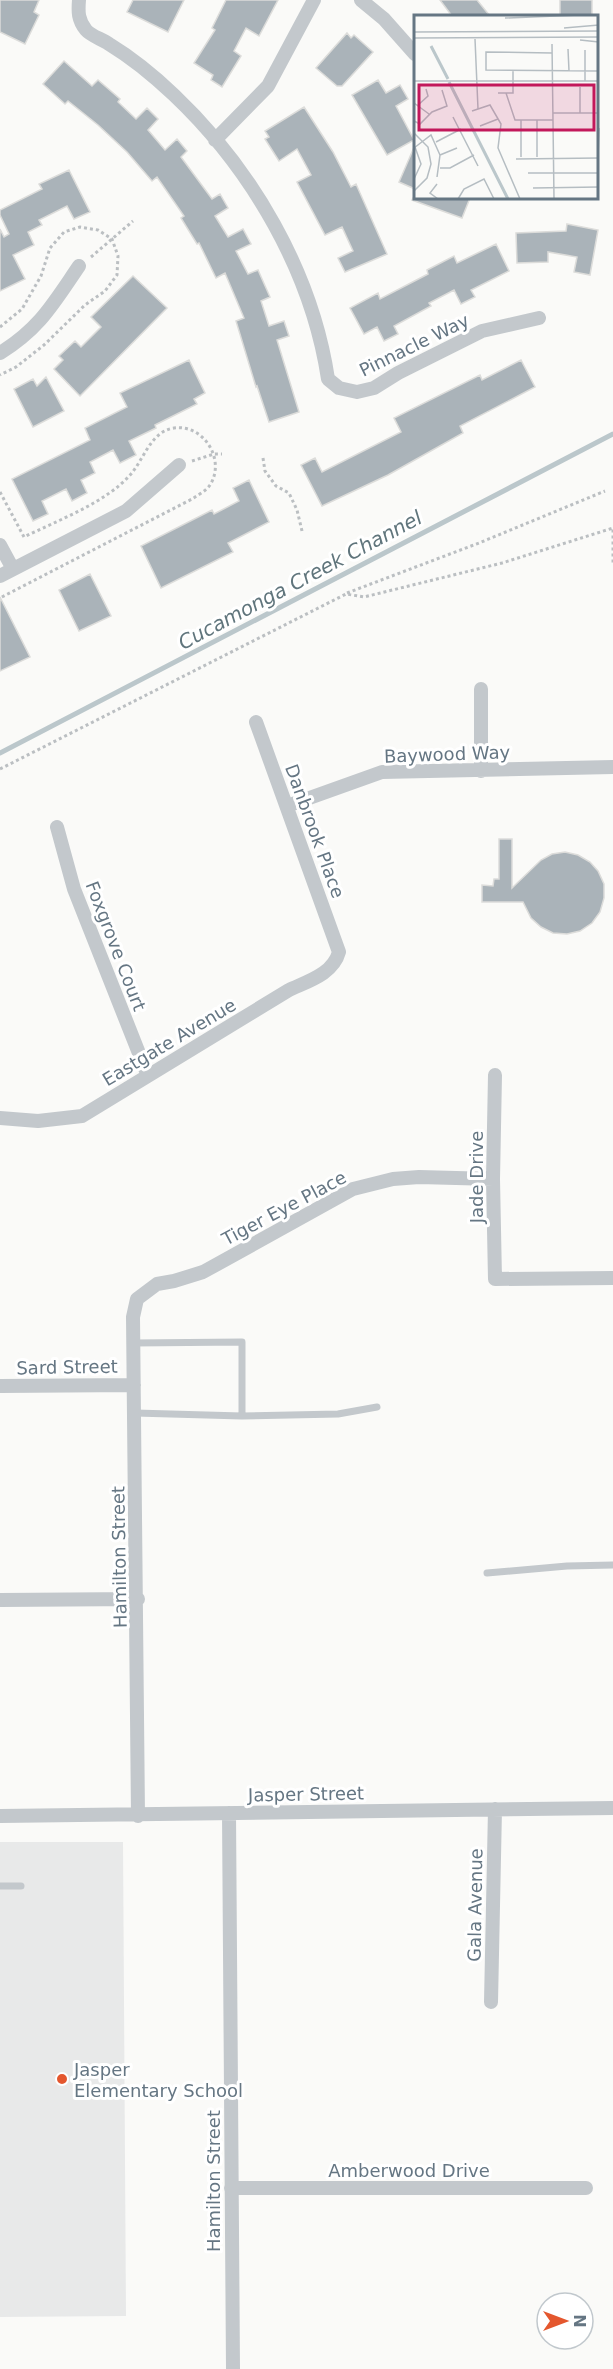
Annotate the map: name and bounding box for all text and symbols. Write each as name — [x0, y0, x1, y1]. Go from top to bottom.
inset map — [414, 15, 598, 200]
street label: Pinnacle Way — [356, 309, 473, 381]
water label: Cucamonga Creek Channel — [174, 505, 426, 655]
street label: Baywood Way — [384, 741, 511, 767]
street label: Danbrook Place — [281, 761, 349, 901]
street label: Foxgrove Court — [82, 878, 150, 1014]
street label: Eastgate Avenue — [98, 994, 240, 1090]
street label: Jade Drive — [466, 1131, 487, 1224]
street label: Tiger Eye Place — [217, 1166, 350, 1250]
street label: Sard Street — [16, 1356, 118, 1378]
street label: Hamilton Street — [107, 1486, 131, 1628]
street label: Jasper Street — [247, 1782, 364, 1806]
street label: Gala Avenue — [464, 1848, 486, 1962]
place label: Jasper Elementary School — [73, 2059, 243, 2101]
marker: Jasper Elementary School — [55, 2072, 69, 2086]
street label: Hamilton Street — [203, 2110, 224, 2252]
street label: Amberwood Drive — [328, 2160, 490, 2181]
north arrow — [535, 2291, 595, 2351]
text: N — [570, 2314, 589, 2328]

